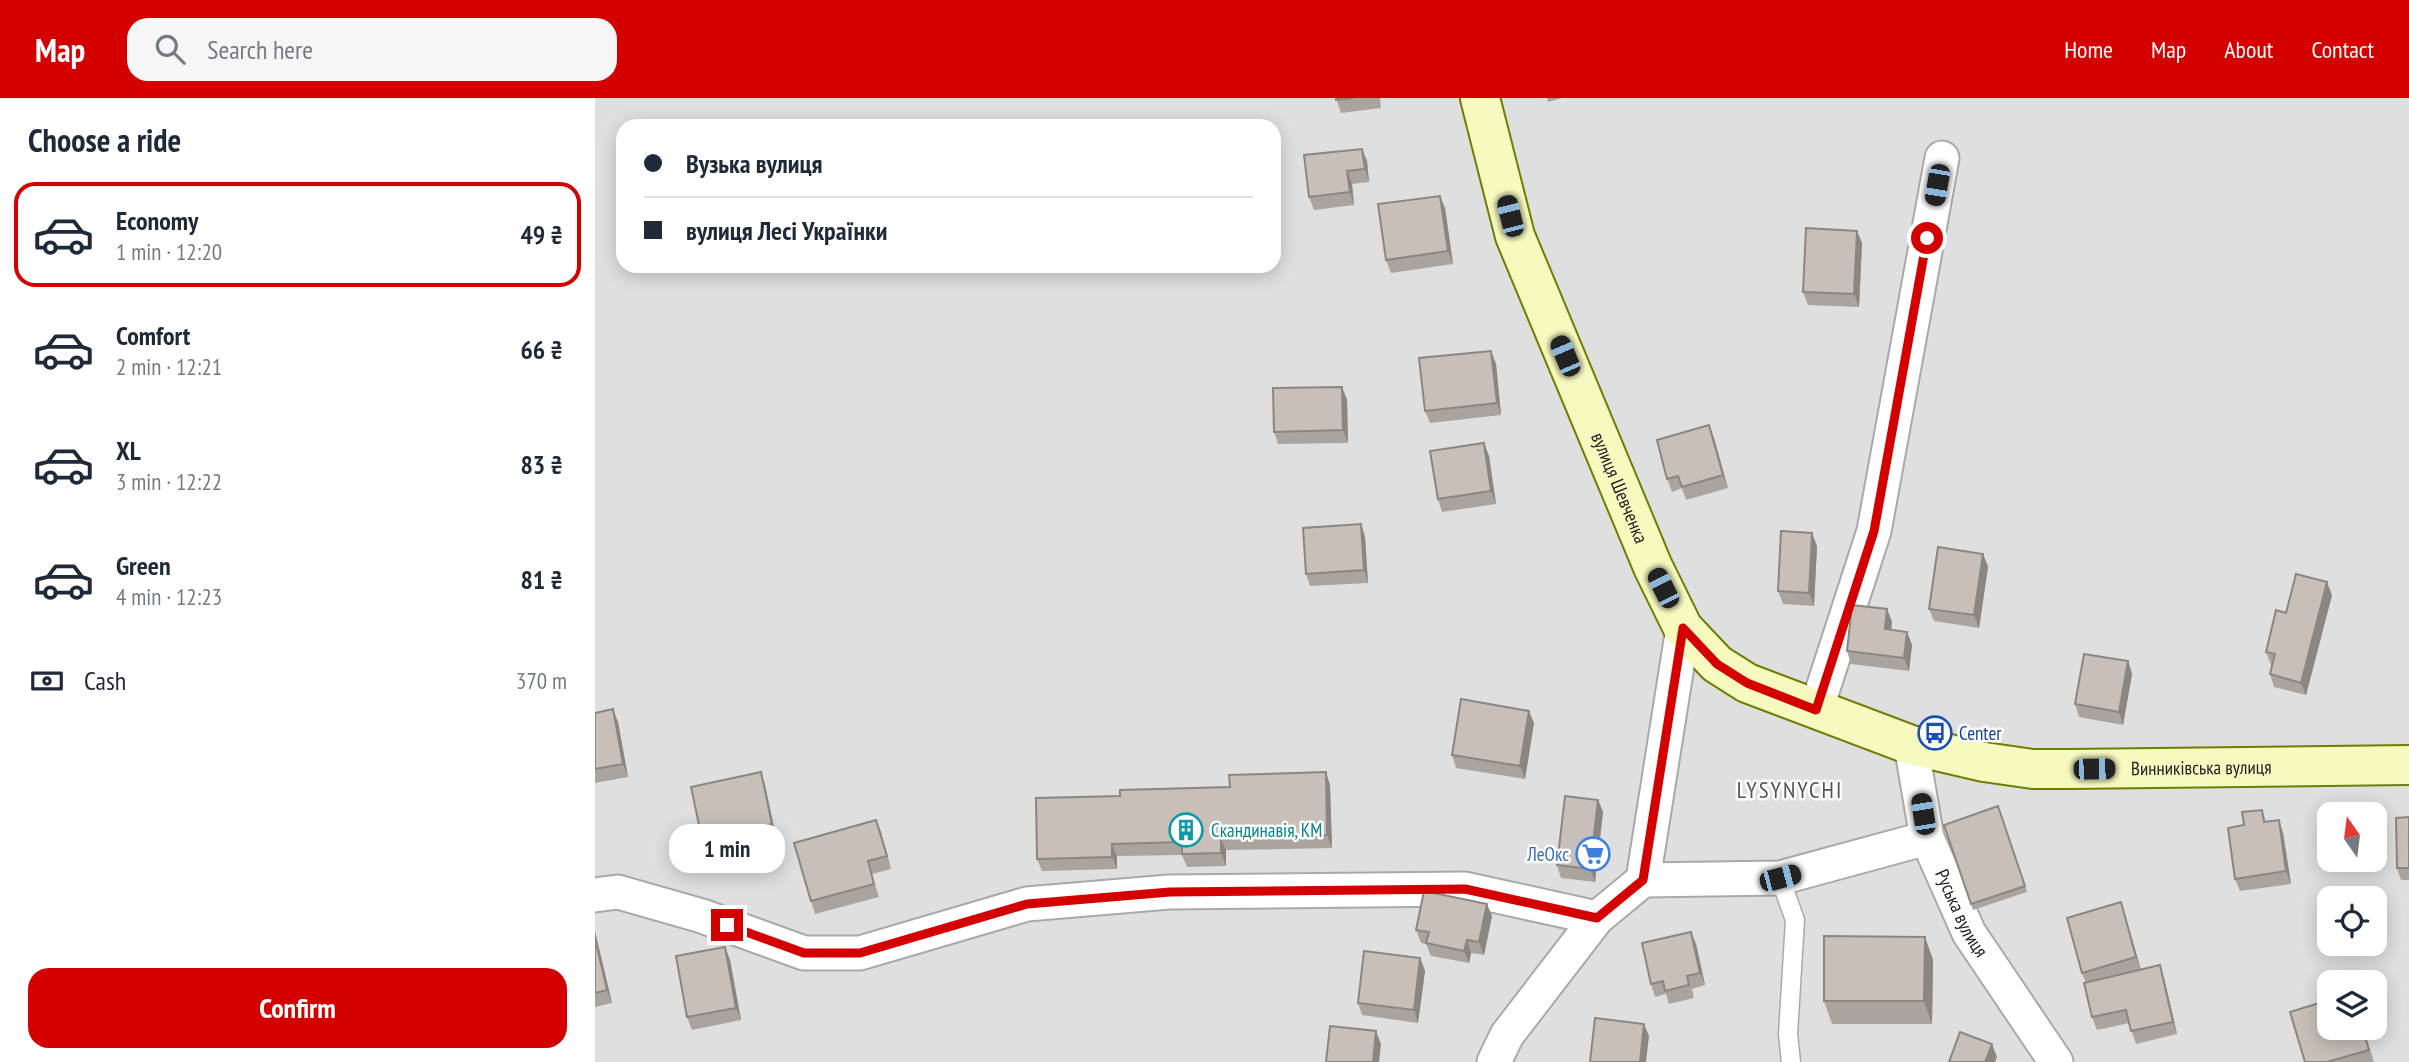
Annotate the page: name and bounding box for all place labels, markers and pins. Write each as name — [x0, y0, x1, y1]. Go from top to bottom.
bus stop icon: Center — [1916, 714, 1954, 752]
place label: Center — [1959, 721, 2002, 745]
building icon: Скандинавія, КМ — [1167, 811, 1205, 849]
place label: Скандинавія, КМ — [1211, 818, 1322, 842]
supermarket icon: ЛеОкс — [1574, 835, 1612, 873]
place label: ЛеОкс — [1526, 842, 1569, 866]

